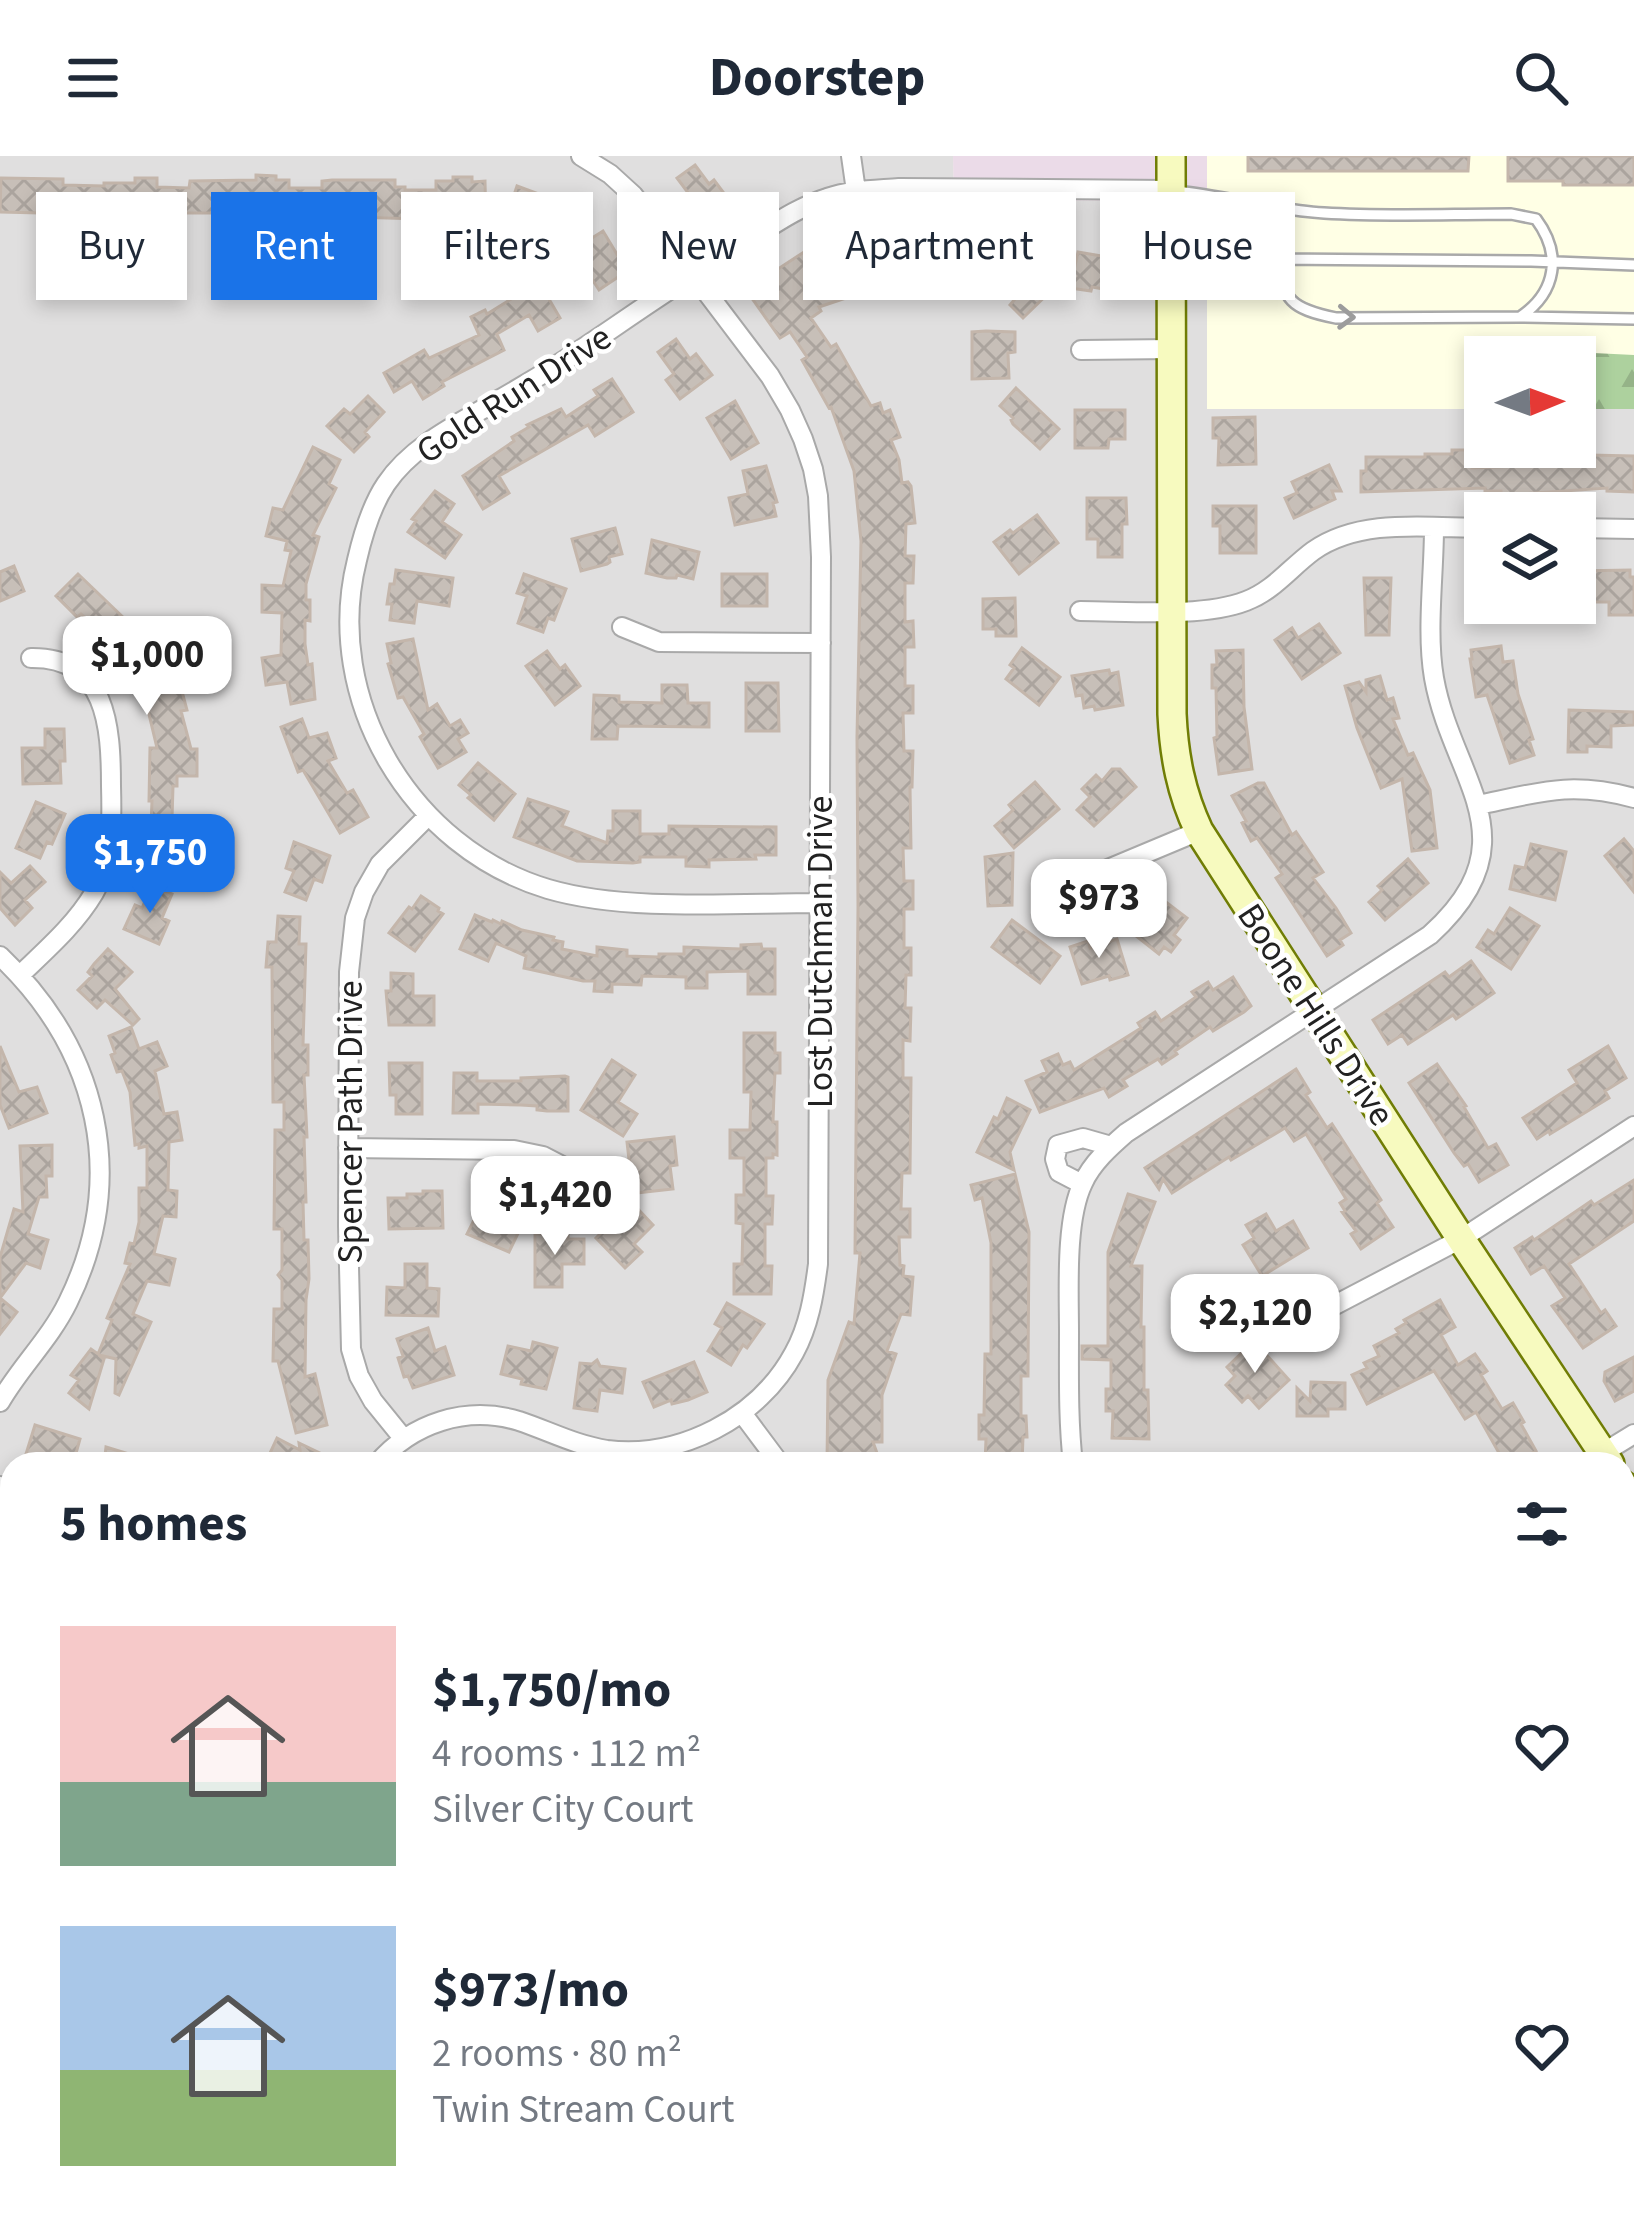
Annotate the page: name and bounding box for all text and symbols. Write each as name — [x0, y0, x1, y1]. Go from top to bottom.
text: Doorstep — [709, 40, 925, 117]
icon: menu — [60, 45, 126, 111]
icon: search — [1508, 45, 1574, 111]
chip: Buy — [36, 192, 187, 300]
chip: Rent — [211, 192, 377, 300]
chip: Filters — [401, 192, 593, 300]
chip: New — [617, 192, 779, 300]
chip: Apartment — [803, 192, 1076, 300]
chip: House — [1100, 192, 1295, 300]
one-way arrow — [1337, 304, 1356, 330]
street label: Gold Run Drive — [406, 312, 621, 476]
north arrow — [1464, 336, 1596, 468]
map controls — [1464, 336, 1596, 624]
button: layers — [1464, 492, 1596, 624]
pin: $1,000 — [49, 616, 245, 718]
text: $1,000 — [90, 627, 204, 683]
street label: Lost Dutchman Drive — [795, 796, 846, 1108]
pin: $1,750 — [52, 814, 248, 916]
text: $1,750 — [93, 825, 207, 881]
pin: $973 — [1028, 859, 1170, 961]
text: $973 — [1058, 870, 1140, 926]
street label: Boone Hills Drive — [1225, 894, 1407, 1136]
street label: Spencer Path Drive — [325, 980, 376, 1264]
pin: $1,420 — [457, 1156, 653, 1258]
text: $1,420 — [498, 1167, 612, 1223]
pin: $2,120 — [1157, 1274, 1353, 1376]
text: $2,120 — [1198, 1285, 1312, 1341]
text: 5 homes — [60, 1488, 247, 1560]
icon: filters — [1509, 1491, 1575, 1557]
text: $1,750/mo — [432, 1654, 671, 1726]
icon: home — [156, 1674, 300, 1818]
icon: heart — [1509, 1713, 1575, 1779]
text: 4 rooms · 112 m² — [432, 1726, 701, 1782]
text: Silver City Court — [432, 1782, 694, 1838]
text: $973/mo — [432, 1954, 629, 2026]
icon: home — [156, 1974, 300, 2118]
icon: heart — [1509, 2013, 1575, 2079]
text: 2 rooms · 80 m² — [432, 2026, 682, 2082]
text: Twin Stream Court — [432, 2082, 735, 2138]

